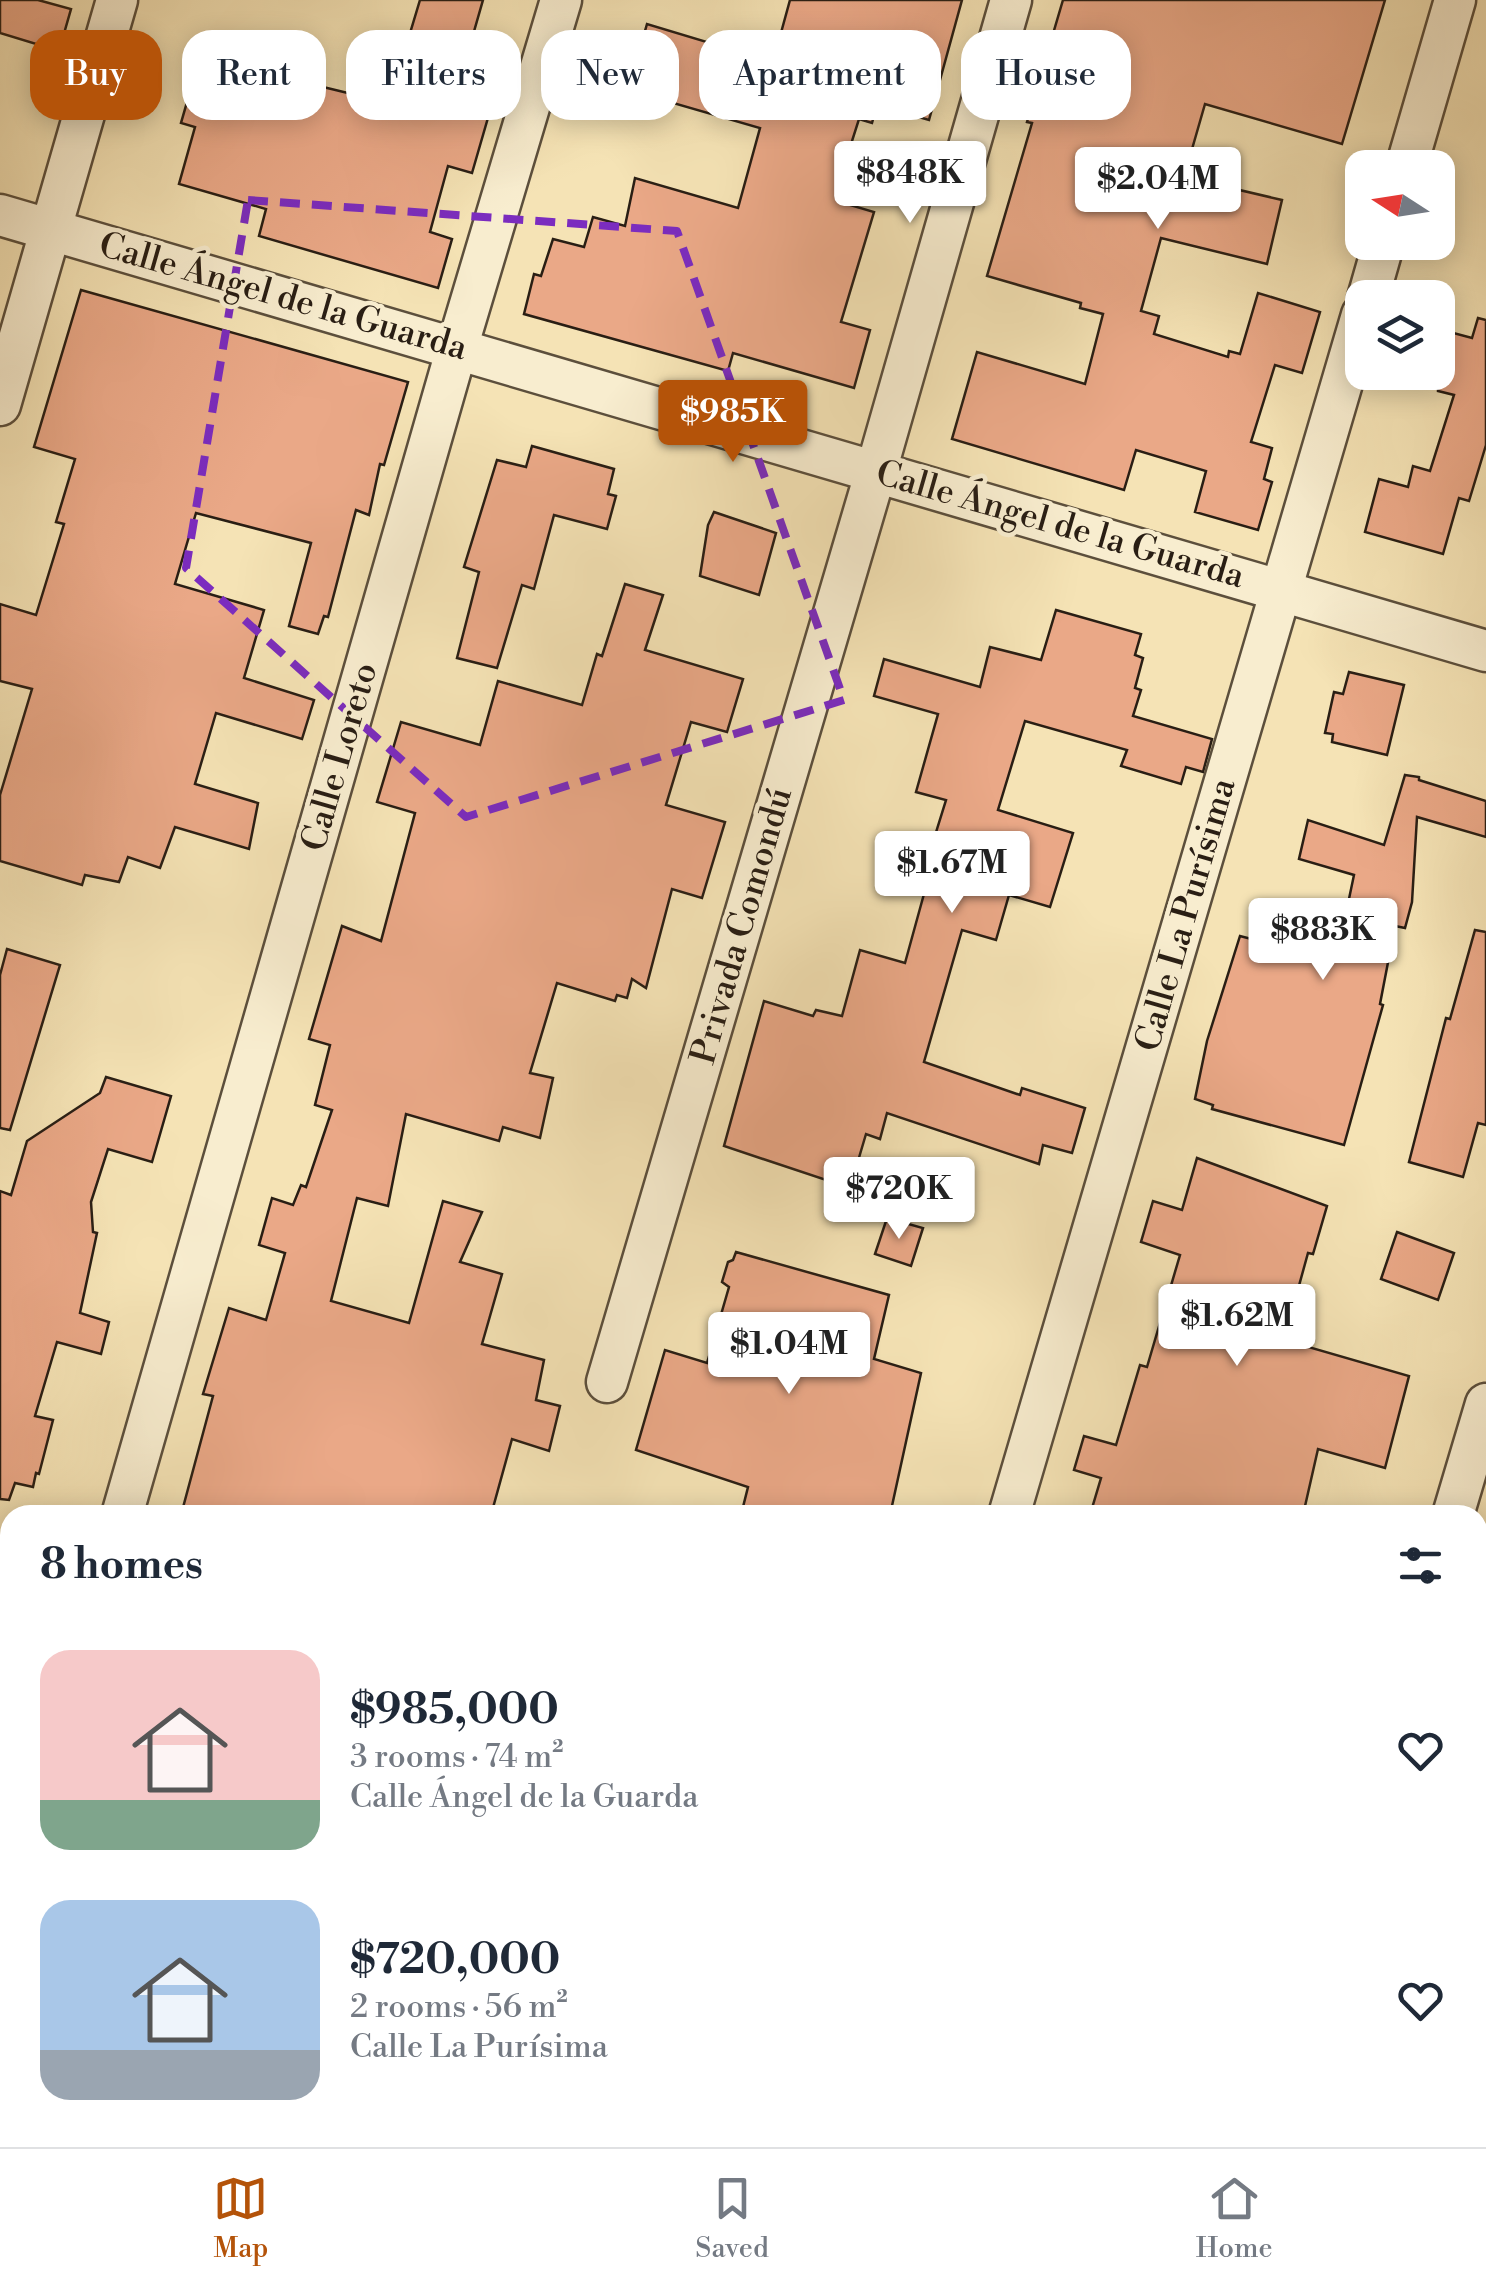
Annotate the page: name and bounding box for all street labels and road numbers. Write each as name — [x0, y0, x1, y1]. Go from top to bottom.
street label: Calle Ángel de la Guarda — [94, 222, 473, 370]
street label: Calle Ángel de la Guarda — [871, 450, 1250, 598]
street label: Calle Loreto — [293, 658, 387, 856]
street label: Calle La Purísima — [1126, 773, 1246, 1057]
street label: Privada Comondú — [682, 783, 802, 1069]

